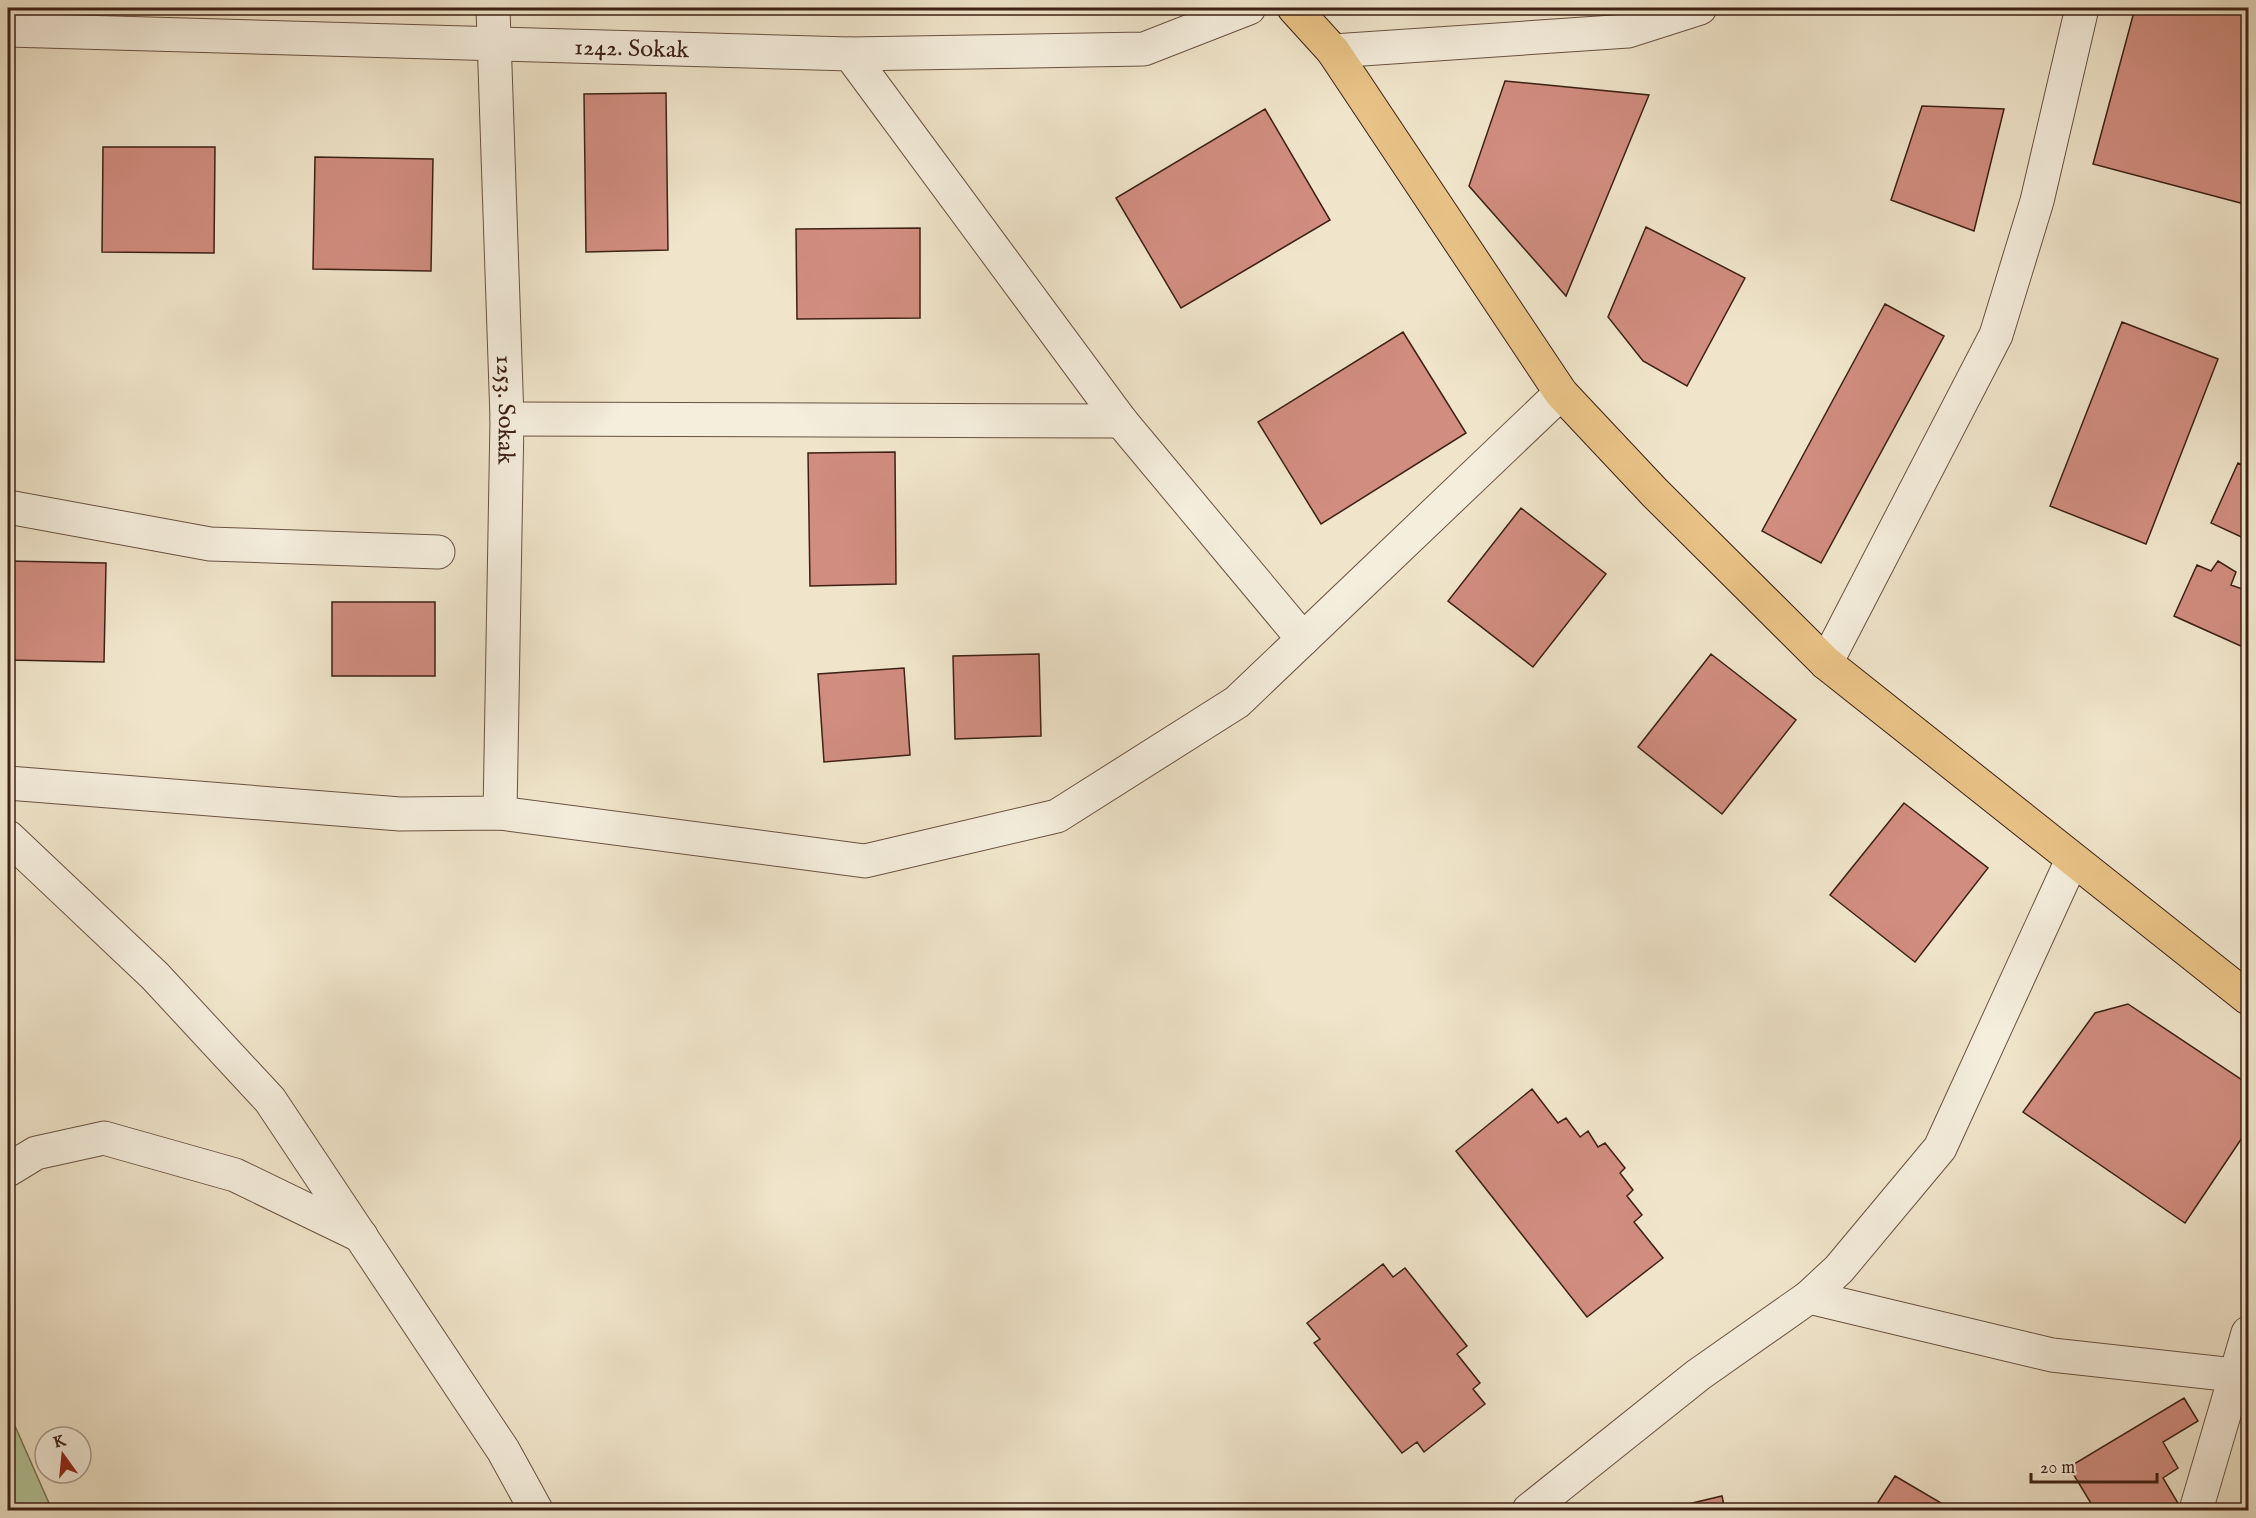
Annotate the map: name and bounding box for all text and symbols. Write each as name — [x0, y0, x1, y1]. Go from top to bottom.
street label: 1242. Sokak — [574, 32, 690, 66]
street label: 1253. Sokak — [488, 355, 521, 465]
north arrow — [33, 1425, 93, 1485]
text: K — [51, 1431, 69, 1454]
scale bar — [2031, 1446, 2157, 1484]
text: 20 m — [2040, 1457, 2075, 1480]

